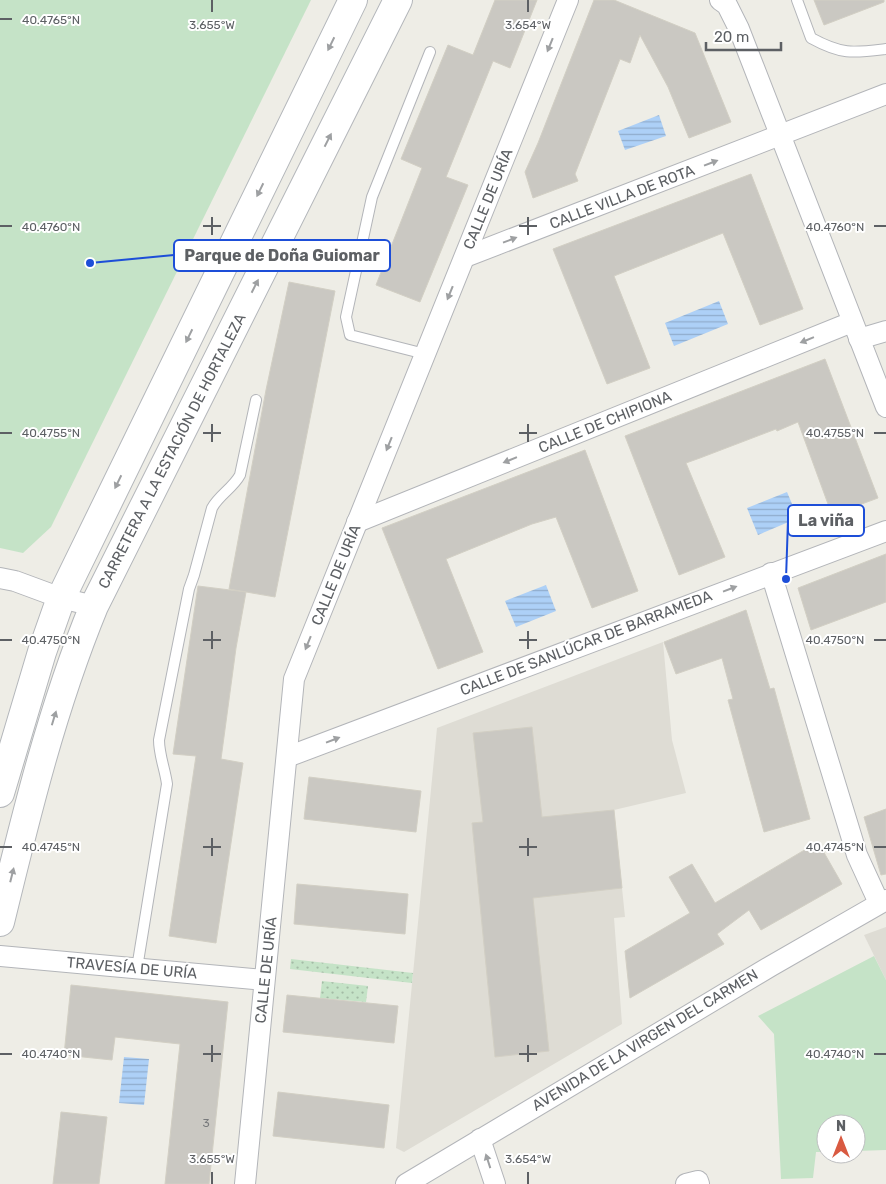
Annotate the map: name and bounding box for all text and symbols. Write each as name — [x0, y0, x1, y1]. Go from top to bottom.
text: 40.4765°N — [22, 13, 80, 27]
text: 3.655°W — [189, 18, 235, 32]
text: 3.654°W — [505, 18, 551, 32]
scale bar — [706, 20, 781, 52]
text: 20 m — [714, 28, 749, 46]
one-way arrow — [327, 37, 335, 51]
one-way arrow — [546, 38, 554, 53]
one-way arrow — [324, 133, 332, 147]
street label: CALLE DE URÍA — [460, 146, 516, 252]
one-way arrow — [704, 159, 719, 167]
street label: CALLE VILLA DE ROTA — [547, 161, 697, 233]
one-way arrow — [256, 183, 264, 197]
text: 40.4760°N — [22, 220, 80, 234]
text: 40.4760°N — [806, 220, 864, 234]
one-way arrow — [503, 236, 518, 244]
callout: Parque de Doña Guiomar — [174, 240, 390, 271]
text: Parque de Doña Guiomar — [184, 246, 380, 265]
one-way arrow — [251, 278, 259, 293]
one-way arrow — [446, 286, 454, 301]
street label: CARRETERA A LA ESTACIÓN DE HORTALEZA — [94, 310, 250, 592]
one-way arrow — [185, 329, 193, 343]
one-way arrow — [800, 337, 814, 345]
street label: CALLE DE CHIPIONA — [536, 387, 674, 457]
text: 40.4755°N — [22, 426, 80, 440]
text: 40.4755°N — [806, 426, 864, 440]
one-way arrow — [385, 437, 393, 452]
one-way arrow — [503, 457, 518, 464]
one-way arrow — [114, 475, 122, 489]
callout: La viña — [788, 505, 864, 536]
text: La viña — [798, 511, 854, 530]
street label: CALLE DE URÍA — [308, 522, 364, 628]
one-way arrow — [722, 585, 737, 592]
street label: CALLE DE SANLÚCAR DE BARRAMEDA — [457, 586, 715, 700]
text: 40.4750°N — [22, 633, 80, 647]
text: 40.4750°N — [806, 633, 864, 647]
one-way arrow — [304, 636, 312, 650]
one-way arrow — [51, 710, 59, 725]
one-way arrow — [325, 736, 340, 743]
text: 40.4745°N — [22, 840, 80, 854]
text: 40.4745°N — [806, 840, 864, 854]
one-way arrow — [8, 867, 16, 882]
street label: CALLE DE URÍA — [251, 916, 281, 1024]
street label: TRAVESÍA DE URÍA — [66, 953, 198, 983]
street label: AVENIDA DE LA VIRGEN DEL CARMEN — [529, 965, 761, 1115]
text: 40.4740°N — [22, 1047, 80, 1061]
text: 40.4740°N — [806, 1047, 864, 1061]
north arrow — [816, 1114, 866, 1164]
house number: 3 — [202, 1116, 210, 1130]
text: N — [836, 1118, 846, 1135]
text: 3.655°W — [189, 1152, 235, 1166]
text: 3.654°W — [505, 1152, 551, 1166]
one-way arrow — [483, 1154, 491, 1169]

